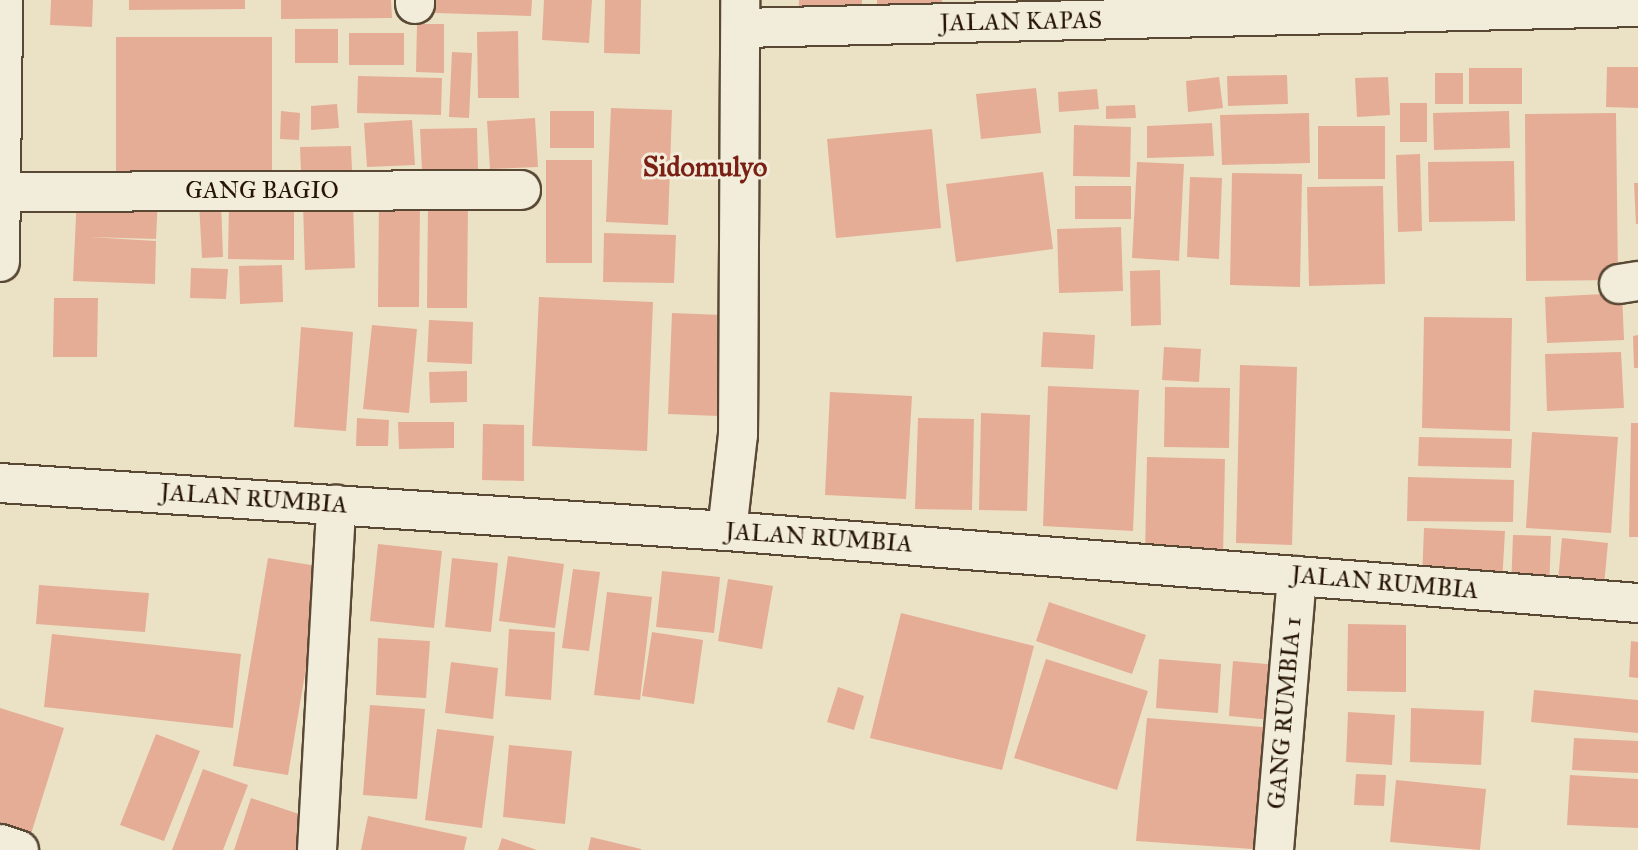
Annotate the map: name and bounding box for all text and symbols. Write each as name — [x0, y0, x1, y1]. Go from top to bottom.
street label: JALAN KAPAS — [940, 6, 1102, 38]
district label: Sidomulyo — [643, 150, 767, 184]
street label: GANG BAGIO — [185, 177, 339, 205]
street label: JALAN RUMBIA — [159, 478, 349, 520]
street label: JALAN RUMBIA — [724, 517, 914, 559]
street label: JALAN RUMBIA — [1290, 560, 1480, 606]
street label: GANG RUMBIA 1 — [1262, 616, 1308, 810]

